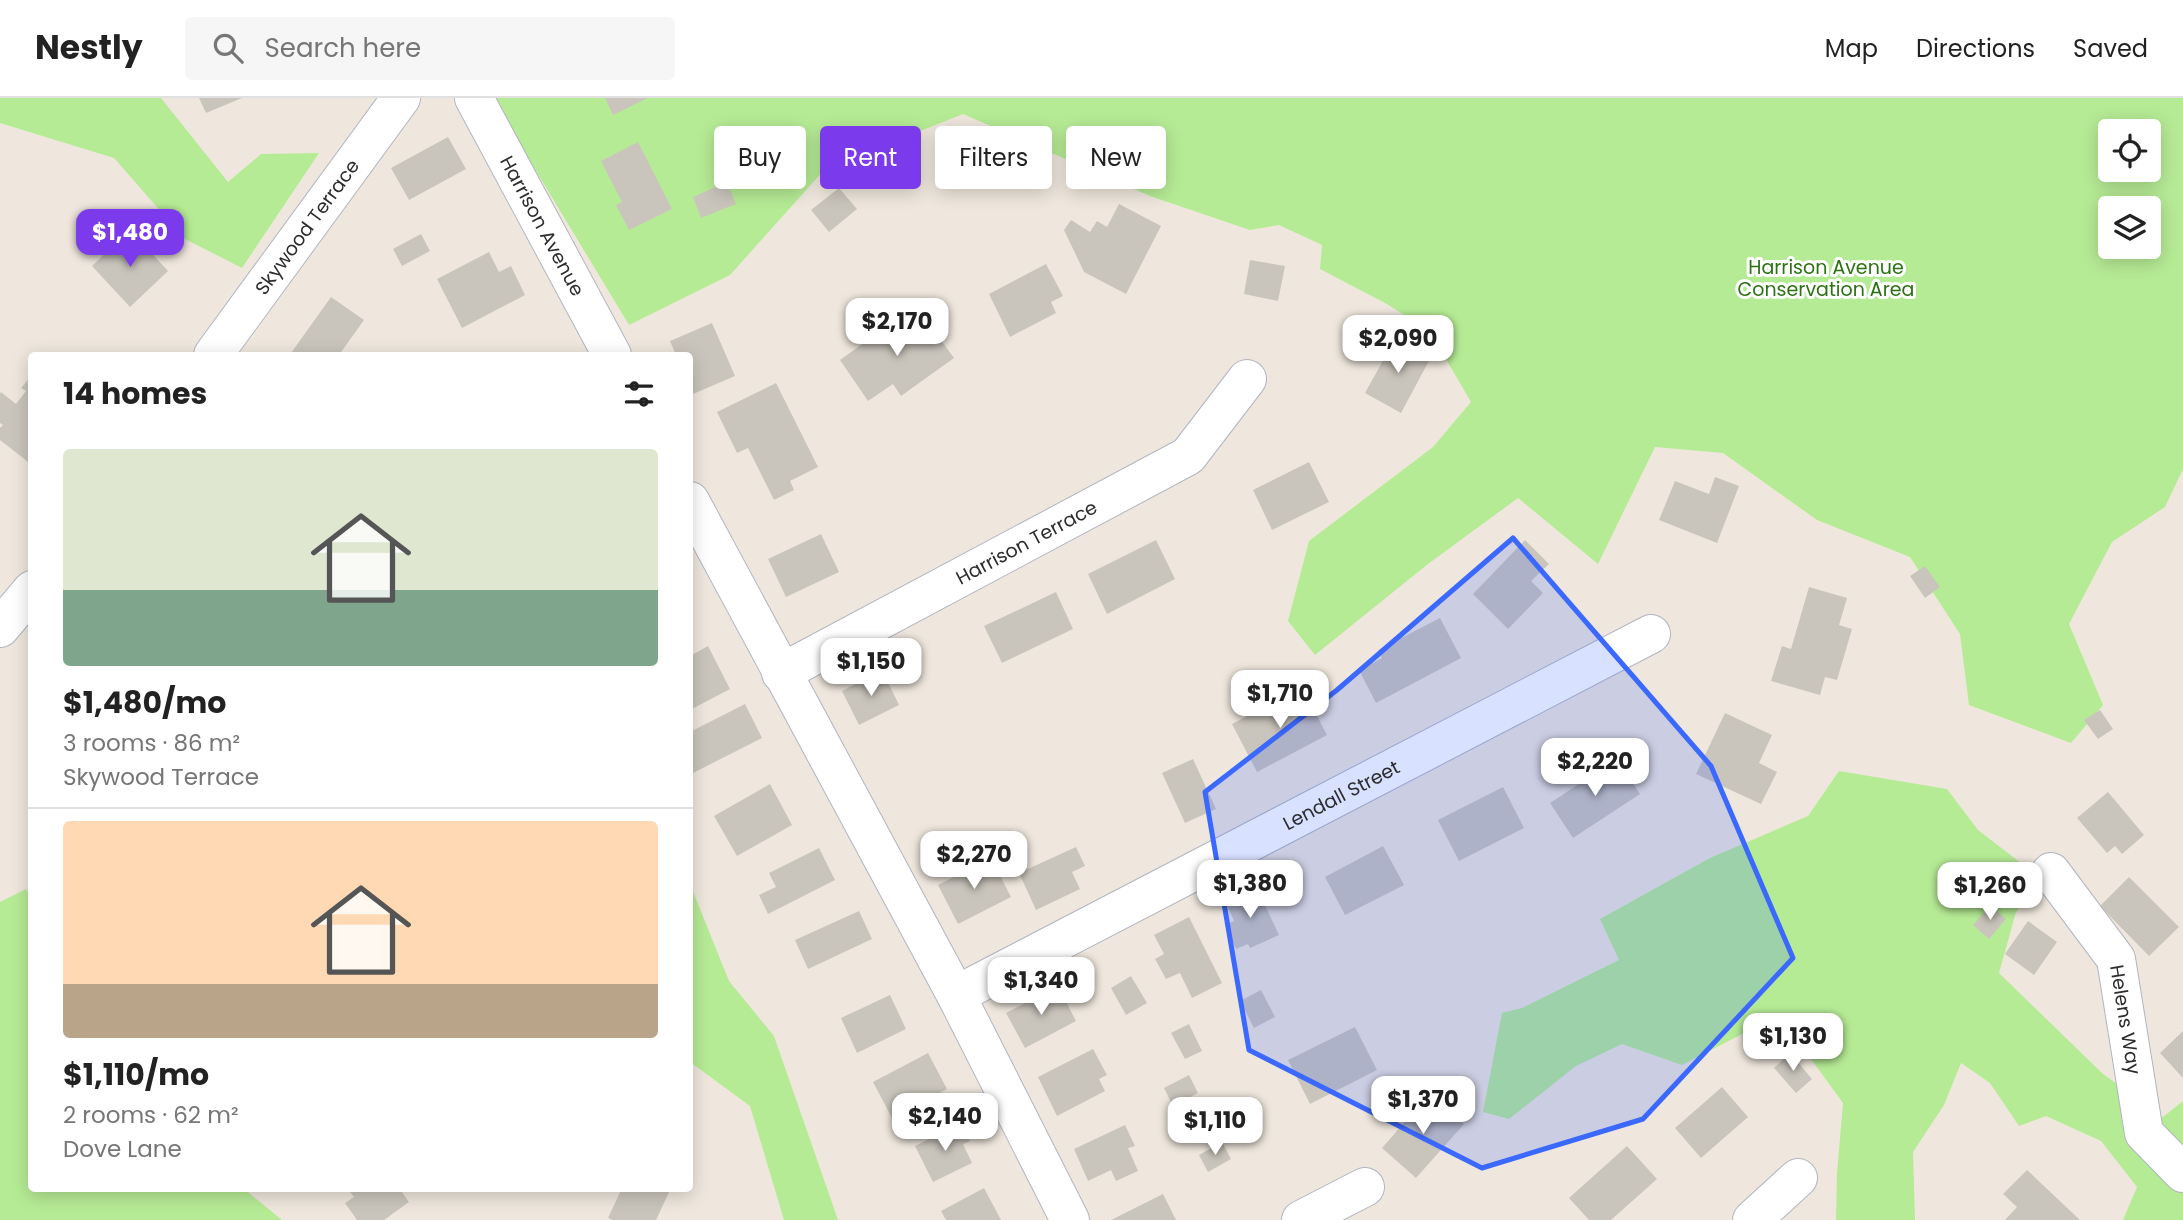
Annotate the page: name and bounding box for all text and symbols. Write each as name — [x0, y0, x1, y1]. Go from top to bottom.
search box — [185, 17, 675, 80]
text: Nestly — [35, 24, 143, 71]
icon: search — [209, 29, 247, 67]
text: Search here — [265, 30, 421, 66]
text: Map — [1825, 32, 1878, 65]
text: Directions — [1916, 32, 2035, 65]
text: Saved — [2073, 32, 2148, 65]
map controls — [2098, 119, 2161, 259]
button: locate — [2098, 119, 2161, 182]
chip: Buy — [714, 126, 806, 189]
chip: Rent — [820, 126, 921, 189]
chip: Filters — [935, 126, 1052, 189]
chip: New — [1066, 126, 1166, 189]
street label: Harrison Avenue — [493, 151, 591, 301]
street label: Skywood Terrace — [249, 154, 366, 300]
button: layers — [2098, 196, 2161, 259]
pin: $1,480 — [73, 209, 187, 269]
text: $1,480 — [92, 216, 168, 248]
park label: Harrison Avenue Conservation Area — [1738, 254, 1914, 303]
pin: $2,170 — [840, 299, 954, 358]
text: $2,170 — [862, 305, 932, 337]
pin: $2,090 — [1341, 316, 1455, 375]
text: $2,090 — [1358, 322, 1438, 354]
text: 14 homes — [63, 372, 207, 415]
icon: filters — [620, 375, 658, 413]
street label: Harrison Terrace — [951, 494, 1102, 591]
icon: home — [298, 495, 424, 621]
pin: $1,150 — [814, 638, 928, 698]
text: $1,150 — [837, 645, 905, 677]
pin: $1,710 — [1223, 670, 1337, 730]
text: $1,710 — [1247, 677, 1313, 709]
text: $1,480/mo — [63, 681, 226, 724]
text: 3 rooms · 86 m² — [63, 727, 240, 759]
pin: $2,220 — [1538, 738, 1652, 798]
text: $2,220 — [1557, 745, 1633, 777]
street label: Lendall Street — [1278, 754, 1404, 837]
text: Skywood Terrace — [63, 761, 259, 793]
pin: $2,270 — [917, 832, 1031, 891]
text: $2,270 — [936, 838, 1012, 870]
pin: $1,380 — [1193, 860, 1307, 920]
pin: $1,260 — [1933, 862, 2047, 922]
icon: home — [298, 867, 424, 993]
text: $1,380 — [1213, 867, 1287, 899]
text: $1,260 — [1953, 869, 2027, 901]
pin: $1,340 — [984, 958, 1098, 1017]
street label: Helens Way — [2103, 963, 2147, 1077]
text: $1,340 — [1004, 964, 1078, 996]
pin: $1,130 — [1736, 1014, 1850, 1073]
text: $1,130 — [1759, 1020, 1827, 1052]
text: $1,110/mo — [63, 1053, 209, 1096]
pin: $1,370 — [1366, 1076, 1480, 1136]
text: $1,370 — [1387, 1083, 1459, 1115]
pin: $2,140 — [888, 1094, 1002, 1153]
pin: $1,110 — [1158, 1098, 1272, 1157]
text: 2 rooms · 62 m² — [63, 1099, 239, 1131]
text: $2,140 — [908, 1100, 982, 1132]
text: $1,110 — [1184, 1104, 1246, 1136]
text: Dove Lane — [63, 1133, 182, 1165]

